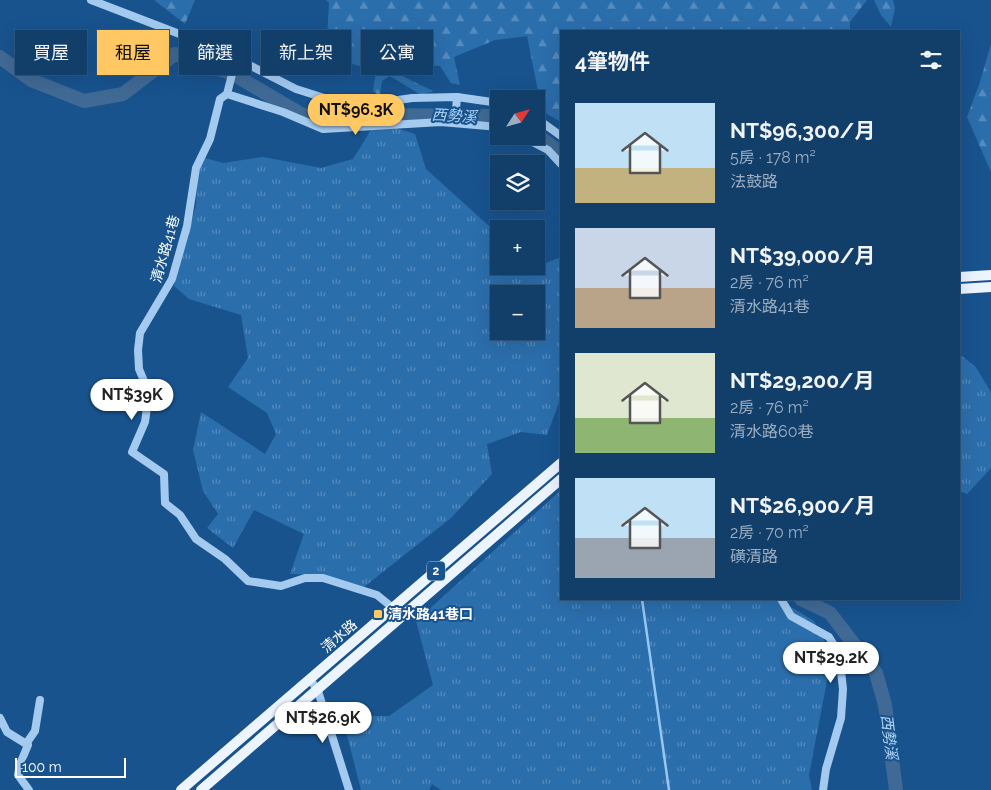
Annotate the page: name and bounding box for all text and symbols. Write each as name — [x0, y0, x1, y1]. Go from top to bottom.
chip: 買屋 — [15, 30, 87, 75]
chip: 租屋 — [97, 30, 169, 75]
chip: 篩選 — [179, 30, 251, 75]
chip: 新上架 — [261, 30, 351, 75]
chip: 公寓 — [361, 30, 433, 75]
icon: filters — [917, 46, 945, 74]
text: 4筆物件 — [575, 49, 650, 74]
north arrow — [490, 90, 545, 145]
map controls — [490, 90, 545, 340]
pin: NT$96.3K — [304, 94, 408, 136]
text: NT$96.3K — [319, 100, 393, 119]
water label: 西勢溪 — [431, 106, 479, 126]
text: NT$96,300/月 — [730, 118, 875, 143]
icon: home — [615, 123, 675, 183]
text: 5房 · 178 m² — [730, 148, 816, 167]
button: layers — [490, 155, 545, 210]
text: 法鼓路 — [730, 172, 778, 191]
street label: 清水路41巷 — [148, 213, 182, 285]
button: + — [490, 220, 545, 275]
text: NT$39,000/月 — [730, 243, 875, 268]
icon: home — [615, 248, 675, 308]
text: 2房 · 76 m² — [730, 273, 809, 292]
button: − — [490, 285, 545, 340]
text: 清水路41巷 — [730, 297, 810, 316]
text: NT$29,200/月 — [730, 368, 874, 393]
icon: home — [615, 373, 675, 433]
pin: NT$39K — [91, 378, 173, 421]
text: NT$39K — [101, 385, 163, 404]
text: 2房 · 76 m² — [730, 398, 809, 417]
text: 清水路60巷 — [730, 422, 813, 441]
text: NT$26,900/月 — [730, 493, 875, 518]
icon: home — [615, 498, 675, 558]
text: 2房 · 70 m² — [730, 523, 809, 542]
text: 磺清路 — [730, 547, 778, 566]
road number: 2 — [427, 562, 445, 580]
place label: 清水路41巷口 — [388, 606, 473, 622]
marker: 清水路41巷口 — [372, 608, 384, 620]
street label: 清水路 — [318, 616, 360, 656]
pin: NT$29.2K — [779, 642, 883, 684]
text: NT$29.2K — [794, 648, 868, 667]
pin: NT$26.9K — [271, 702, 375, 744]
text: NT$26.9K — [286, 708, 360, 727]
water label: 西勢溪 — [877, 714, 901, 762]
scale bar — [15, 755, 126, 778]
text: 100 m — [22, 759, 62, 775]

